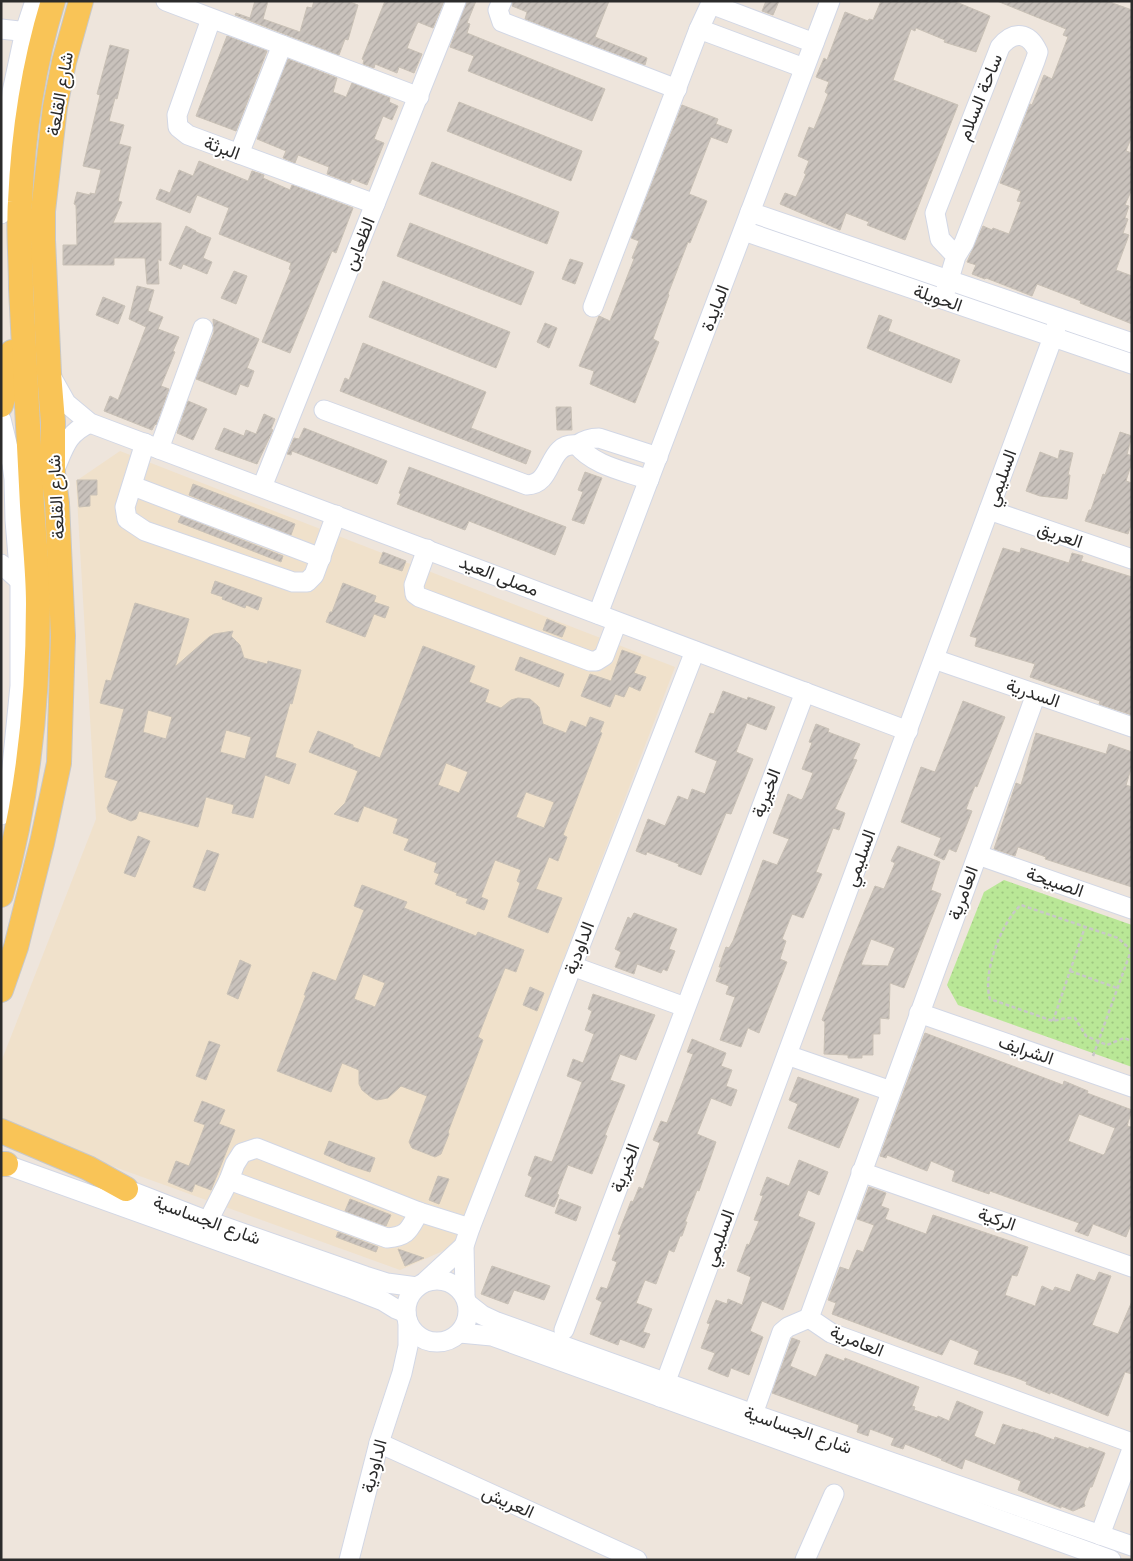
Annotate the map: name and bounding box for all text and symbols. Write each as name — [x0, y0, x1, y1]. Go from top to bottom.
street label: شارع القلعة — [43, 50, 79, 138]
street label: ساحة السلام — [954, 51, 1008, 144]
street label: البرثة — [201, 132, 243, 165]
street label: الظعاين — [339, 214, 380, 274]
street label: الحويلة — [911, 280, 965, 317]
street label: المايدة — [697, 282, 733, 334]
street label: السليمي — [982, 447, 1025, 511]
street label: شارع القلعة — [44, 454, 70, 540]
street label: العريق — [1035, 518, 1085, 553]
street label: مصلى العيد — [456, 552, 541, 601]
street label: السدرية — [1003, 675, 1062, 712]
street label: الخيرية — [748, 766, 785, 821]
street label: السليمي — [841, 827, 884, 891]
street label: العامرية — [944, 863, 983, 923]
street label: الصبيحة — [1024, 863, 1086, 901]
street label: الداودية — [560, 919, 599, 977]
street label: الشرايف — [996, 1031, 1056, 1070]
street label: الخيرية — [607, 1141, 644, 1196]
street label: شارع الجساسية — [150, 1191, 263, 1251]
street label: الركية — [975, 1203, 1018, 1236]
street label: السليمي — [700, 1207, 743, 1271]
street label: العامرية — [827, 1321, 887, 1362]
street label: شارع الجساسية — [741, 1402, 855, 1460]
street label: الداودية — [357, 1437, 392, 1495]
street label: العريش — [479, 1482, 537, 1523]

